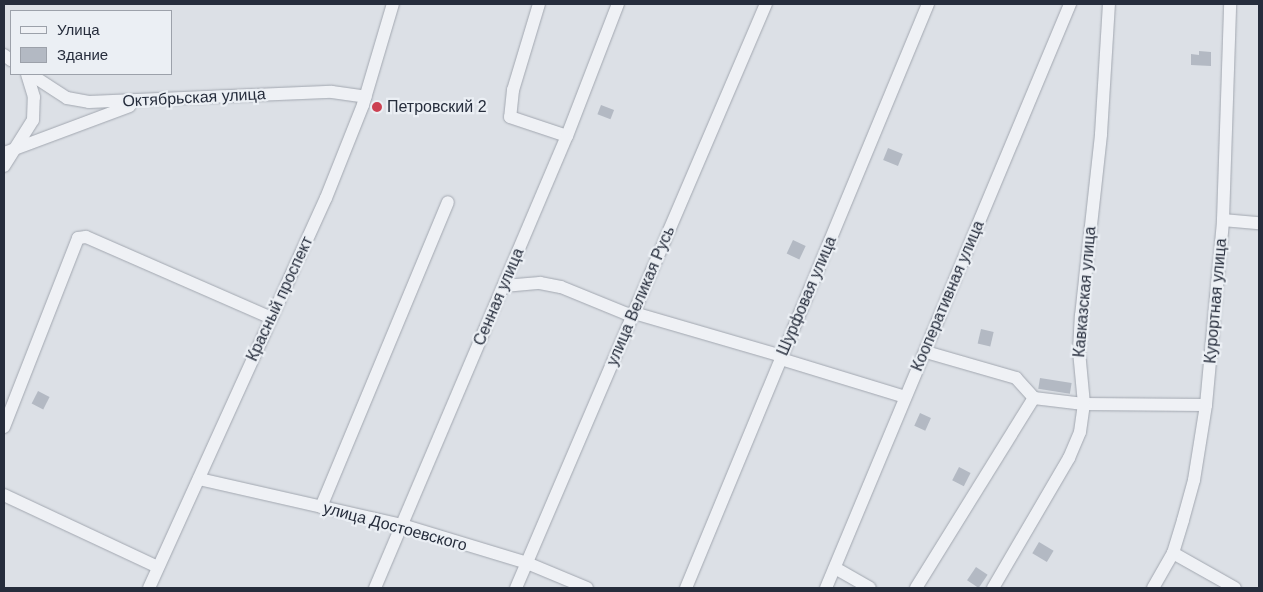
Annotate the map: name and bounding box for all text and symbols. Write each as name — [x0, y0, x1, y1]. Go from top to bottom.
legend — [10, 10, 172, 75]
text: Улица — [57, 21, 100, 38]
text: Здание — [57, 46, 108, 63]
street label: Октябрьская улица — [122, 85, 266, 111]
place label: Петровский 2 — [387, 97, 487, 117]
marker: Петровский 2 — [371, 101, 383, 113]
street label: Кооперативная улица — [908, 218, 988, 374]
street label: улица Великая Русь — [603, 223, 679, 369]
street label: Кавказская улица — [1070, 226, 1100, 358]
street label: Шурфовая улица — [773, 233, 841, 359]
street label: Красный проспект — [243, 234, 317, 364]
street label: Курортная улица — [1201, 238, 1231, 364]
street label: Сенная улица — [470, 245, 528, 349]
street label: улица Достоевского — [321, 499, 469, 555]

